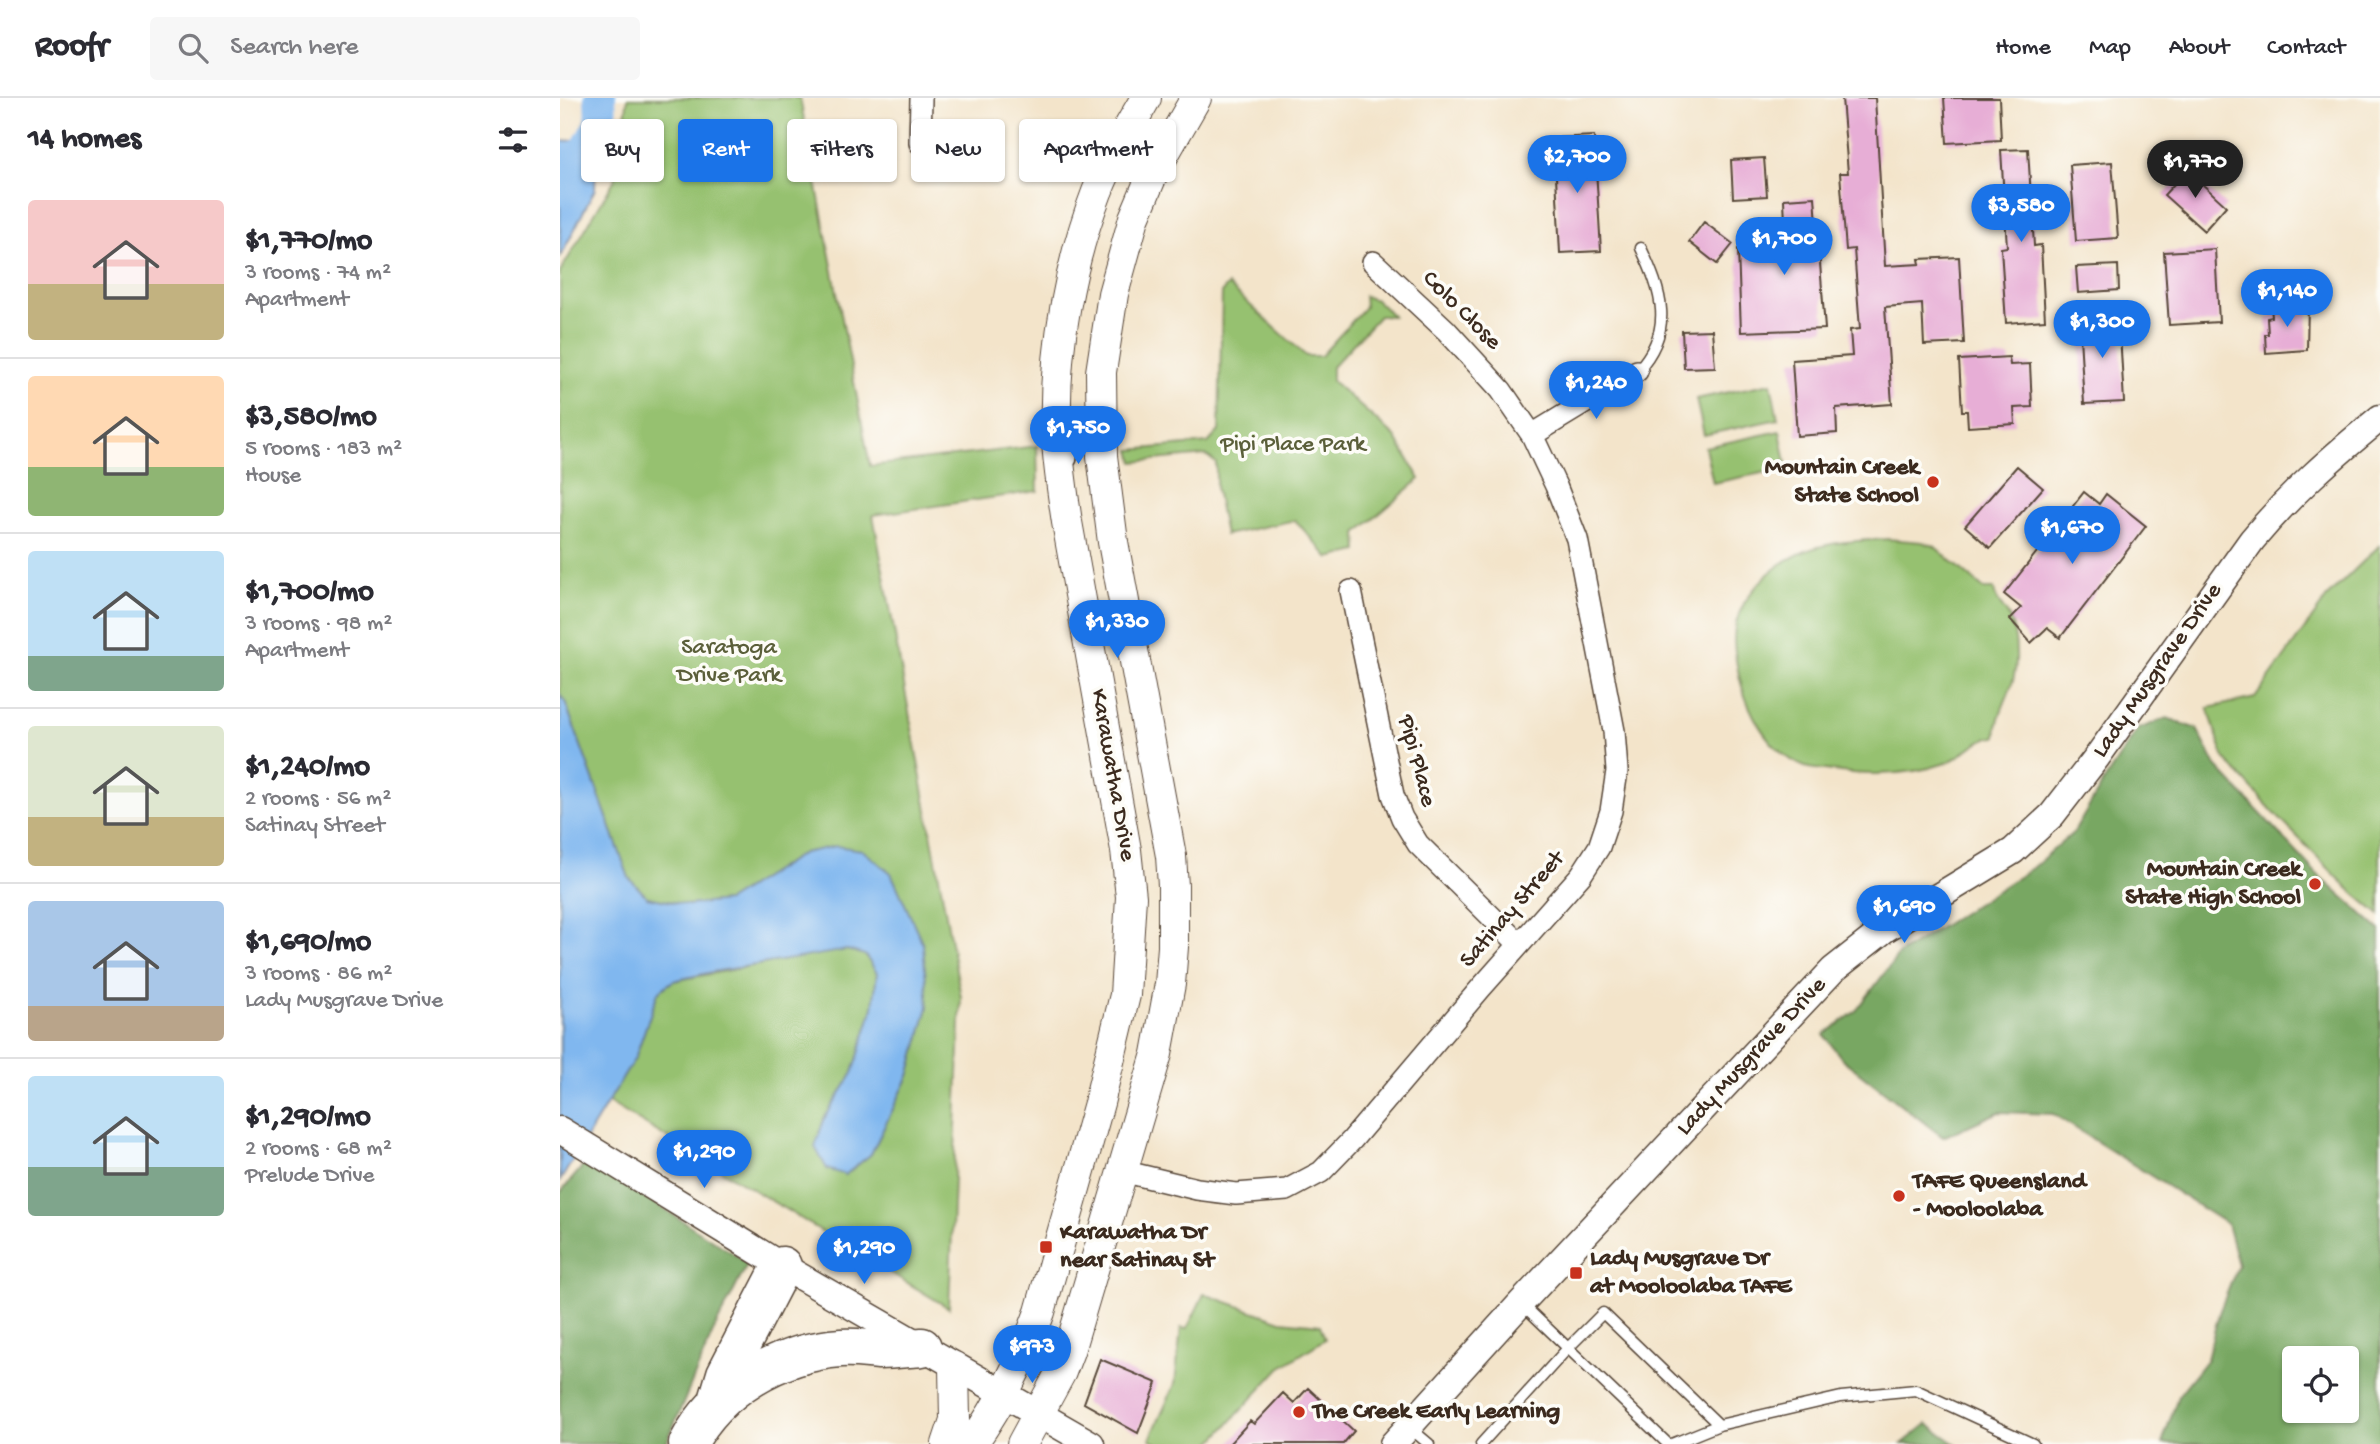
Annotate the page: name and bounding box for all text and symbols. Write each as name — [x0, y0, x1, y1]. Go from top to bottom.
search box — [150, 17, 640, 80]
text: Roofr — [35, 29, 108, 67]
icon: search — [174, 29, 212, 67]
text: Search here — [230, 33, 358, 64]
text: Home — [1995, 34, 2051, 63]
text: Map — [2089, 34, 2131, 63]
text: About — [2169, 34, 2229, 63]
text: Contact — [2267, 34, 2345, 63]
chip: Buy — [581, 119, 664, 182]
chip: Rent — [678, 119, 773, 182]
chip: Filters — [787, 119, 897, 182]
chip: New — [911, 119, 1005, 182]
chip: Apartment — [1019, 119, 1176, 182]
icon: filters — [494, 121, 532, 159]
text: 14 homes — [28, 123, 141, 158]
pin: $2,700 — [1520, 136, 1634, 195]
pin: $1,770 — [2138, 140, 2252, 200]
text: $2,700 — [1544, 144, 1610, 171]
text: $1,770 — [2163, 149, 2227, 176]
pin: $3,580 — [1964, 184, 2078, 244]
text: $3,580 — [1987, 193, 2055, 220]
pin: $1,700 — [1727, 218, 1841, 277]
text: $1,770/mo — [245, 225, 372, 260]
text: $1,700 — [1752, 226, 1816, 253]
icon: home — [84, 228, 168, 312]
text: 3 rooms · 74 m² — [245, 260, 391, 287]
street label: Colo Close — [1415, 265, 1507, 357]
pin: $1,140 — [2230, 270, 2344, 329]
text: $1,140 — [2257, 278, 2317, 305]
text: Apartment — [245, 287, 349, 314]
pin: $1,300 — [2045, 300, 2159, 360]
text: $1,300 — [2070, 309, 2134, 336]
pin: $1,240 — [1539, 362, 1653, 421]
text: $1,240 — [1565, 370, 1627, 397]
text: $3,580/mo — [245, 401, 377, 436]
icon: home — [84, 404, 168, 488]
pin: $1,750 — [1021, 406, 1135, 466]
text: $1,750 — [1046, 415, 1110, 442]
park label: Pipi Place Park — [1220, 431, 1368, 460]
text: 5 rooms · 183 m² — [245, 436, 402, 463]
place label: Mountain Creek State School — [1765, 454, 1922, 511]
text: House — [245, 463, 301, 490]
marker: Mountain Creek State School — [1925, 474, 1941, 490]
pin: $1,670 — [2015, 506, 2129, 566]
text: $1,670 — [2040, 515, 2104, 542]
text: $1,700/mo — [245, 576, 374, 611]
street label: Lady Musgrave Drive — [2087, 577, 2230, 764]
icon: home — [84, 579, 168, 663]
pin: $1,330 — [1060, 601, 1174, 660]
text: $1,330 — [1085, 609, 1149, 636]
text: 3 rooms · 98 m² — [245, 611, 392, 638]
park label: Saratoga Drive Park — [675, 634, 783, 691]
text: Apartment — [245, 638, 349, 665]
street label: Karawatha Drive — [1083, 687, 1142, 864]
street label: Pipi Place — [1390, 711, 1442, 811]
text: $1,240/mo — [245, 751, 370, 786]
icon: home — [84, 754, 168, 838]
text: 2 rooms · 56 m² — [245, 786, 391, 813]
text: Satinay Street — [245, 813, 385, 840]
street label: Satinay Street — [1454, 844, 1573, 974]
place label: Mountain Creek State High School — [2125, 856, 2304, 913]
marker: Mountain Creek State High School — [2307, 876, 2323, 892]
pin: $1,690 — [1847, 886, 1961, 945]
text: $1,690 — [1872, 894, 1936, 921]
text: $1,690/mo — [245, 926, 371, 961]
icon: home — [84, 929, 168, 1013]
text: 3 rooms · 86 m² — [245, 961, 392, 988]
street label: Lady Musgrave Drive — [1671, 971, 1834, 1143]
text: Lady Musgrave Drive — [245, 988, 443, 1015]
text: $1,290/mo — [245, 1101, 371, 1136]
icon: home — [84, 1104, 168, 1188]
pin: $1,290 — [647, 1130, 761, 1190]
text: 2 rooms · 68 m² — [245, 1136, 392, 1163]
text: $1,290 — [673, 1139, 735, 1166]
text: Prelude Drive — [245, 1163, 375, 1190]
place label: TAFE Queensland - Mooloolaba — [1911, 1168, 2089, 1225]
marker: TAFE Queensland - Mooloolaba — [1891, 1188, 1907, 1204]
place label: Karawatha Dr near Satinay St — [1059, 1219, 1216, 1276]
pin: $1,290 — [807, 1226, 921, 1286]
text: $1,290 — [833, 1235, 895, 1262]
marker: Karawatha Dr near Satinay St — [1038, 1239, 1054, 1255]
place label: Lady Musgrave Dr at Mooloolaba TAFE — [1589, 1245, 1794, 1302]
marker: Lady Musgrave Dr at Mooloolaba TAFE — [1568, 1265, 1584, 1281]
pin: $973 — [991, 1326, 1073, 1385]
text: $973 — [1009, 1334, 1055, 1361]
map controls — [2282, 1346, 2359, 1423]
button: locate — [2282, 1346, 2359, 1423]
place label: The Creek Early Learning — [1311, 1398, 1560, 1427]
marker: The Creek Early Learning — [1291, 1404, 1307, 1420]

